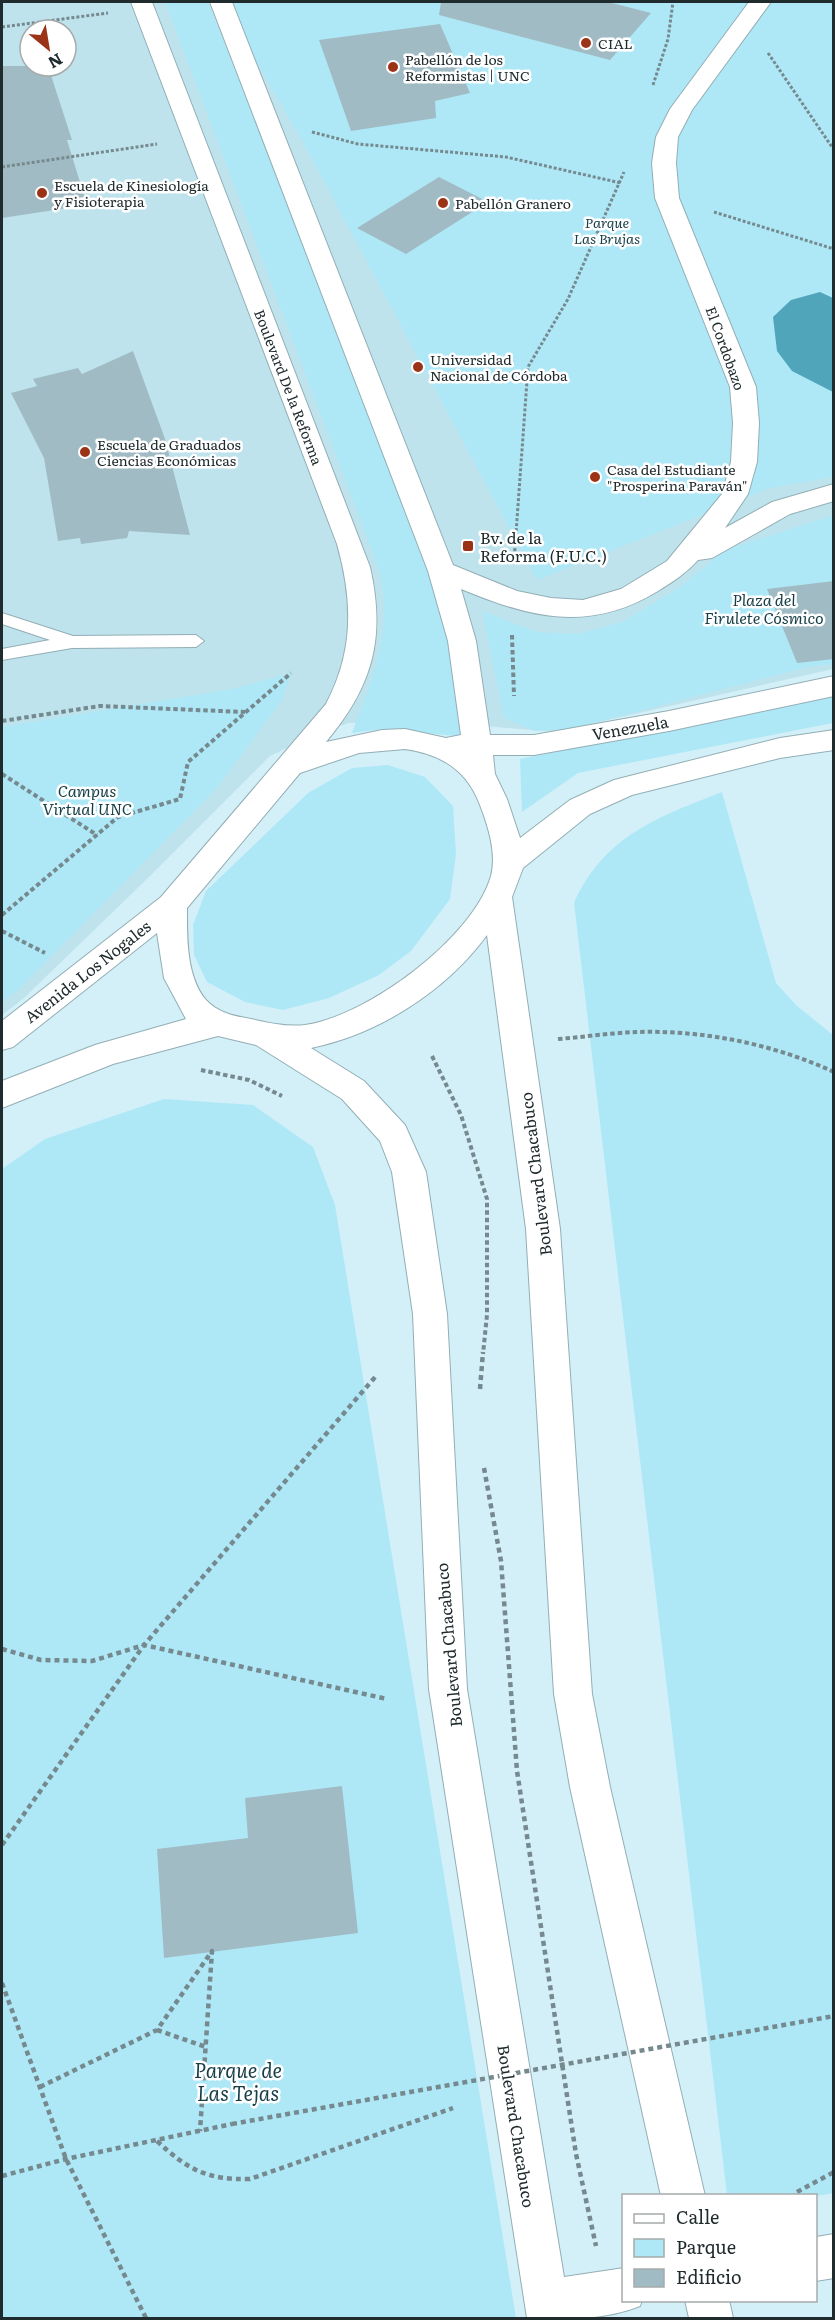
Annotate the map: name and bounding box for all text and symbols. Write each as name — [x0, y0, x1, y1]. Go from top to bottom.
north arrow — [18, 18, 78, 78]
place label: CIAL — [598, 33, 633, 53]
marker: CIAL — [579, 36, 593, 50]
text: N — [44, 48, 68, 76]
place label: Pabellón de los Reformistas | UNC — [405, 49, 530, 85]
marker: Pabellón de los Reformistas | UNC — [386, 60, 400, 74]
place label: Escuela de Kinesiología y Fisioterapia — [54, 175, 209, 211]
marker: Escuela de Kinesiología y Fisioterapia — [35, 186, 49, 200]
place label: Pabellón Granero — [455, 193, 571, 213]
marker: Pabellón Granero — [436, 196, 450, 210]
park label: Parque Las Brujas — [574, 212, 640, 248]
street label: El Cordobazo — [702, 303, 750, 393]
street label: Boulevard De la Reforma — [250, 306, 328, 468]
place label: Universidad Nacional de Córdoba — [430, 349, 568, 385]
marker: Universidad Nacional de Córdoba — [411, 360, 425, 374]
place label: Escuela de Graduados Ciencias Económicas — [97, 434, 241, 470]
marker: Escuela de Graduados Ciencias Económicas — [78, 445, 92, 459]
place label: Casa del Estudiante "Prosperina Paraván" — [607, 459, 747, 495]
marker: Casa del Estudiante "Prosperina Paraván" — [588, 470, 602, 484]
place label: Bv. de la Reforma (F.U.C.) — [480, 525, 607, 567]
marker: Bv. de la Reforma (F.U.C.) — [461, 539, 475, 553]
park label: Plaza del Firulete Cósmico — [704, 587, 824, 629]
street label: Venezuela — [590, 708, 670, 746]
park label: Campus Virtual UNC — [42, 778, 132, 820]
street label: Avenida Los Nogales — [19, 914, 155, 1028]
street label: Boulevard Chacabuco — [513, 1091, 557, 1257]
street label: Boulevard Chacabuco — [429, 1562, 467, 1728]
street label: Boulevard Chacabuco — [492, 2043, 542, 2209]
park label: Parque de Las Tejas — [194, 2054, 282, 2107]
legend — [622, 2194, 817, 2302]
text: Calle — [676, 2203, 719, 2230]
text: Parque — [676, 2233, 736, 2260]
text: Edificio — [676, 2263, 742, 2290]

